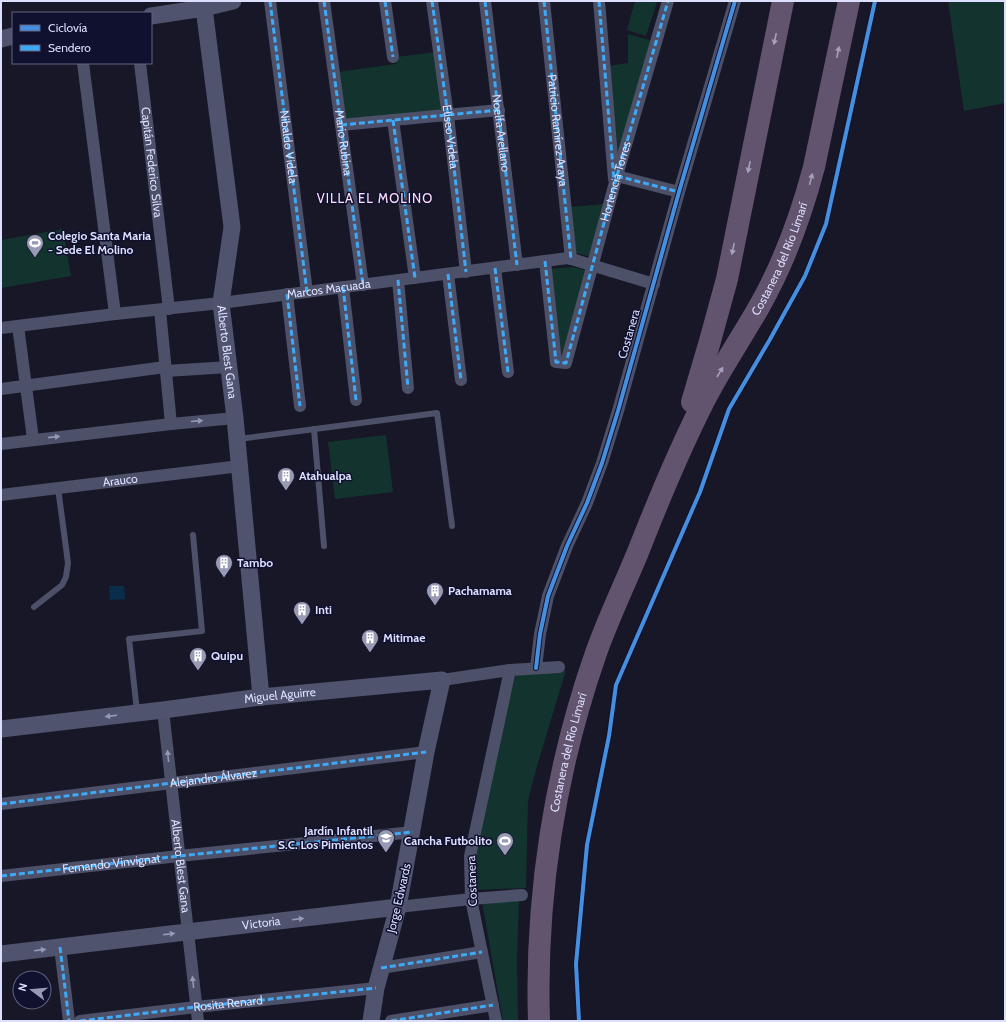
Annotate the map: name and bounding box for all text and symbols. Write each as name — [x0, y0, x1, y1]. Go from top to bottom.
legend — [12, 12, 152, 64]
text: Ciclovía — [48, 20, 87, 35]
one-way arrow — [772, 33, 778, 45]
text: Sendero — [48, 40, 91, 55]
one-way arrow — [836, 46, 842, 58]
street label: Patricio Ramírez Araya — [545, 73, 571, 187]
street label: Noelfa Arellano — [489, 93, 514, 173]
street label: Eliseo Videla — [440, 104, 462, 170]
street label: Capitán Federico Silva — [138, 106, 166, 219]
street label: Nibaldo Videla — [277, 109, 301, 185]
street label: Mario Rubina — [332, 109, 356, 177]
street label: Hortencia Torres — [597, 139, 634, 223]
one-way arrow — [746, 160, 752, 173]
one-way arrow — [808, 173, 814, 185]
district label: VILLA EL MOLINO — [317, 190, 433, 206]
street label: Costanera del Río Limarí — [748, 200, 810, 318]
place label: Colegio Santa Maria - Sede El Molino — [48, 228, 151, 257]
sports icon: Colegio Santa Maria - Sede El Molino — [25, 233, 45, 258]
one-way arrow — [730, 243, 736, 255]
street label: Marcos Macuada — [286, 276, 372, 301]
street label: Alberto Blest Gana — [214, 304, 241, 400]
street label: Costanera — [614, 307, 643, 360]
one-way arrow — [716, 366, 723, 378]
one-way arrow — [191, 418, 203, 425]
one-way arrow — [47, 433, 60, 440]
building icon: Atahualpa — [276, 466, 296, 491]
place label: Atahualpa — [299, 468, 352, 483]
street label: Arauco — [102, 470, 139, 490]
building icon: Tambo — [214, 553, 234, 578]
place label: Tambo — [237, 555, 273, 570]
building icon: Pachamama — [425, 581, 445, 606]
place label: Pachamama — [448, 583, 512, 598]
building icon: Inti — [292, 600, 312, 625]
place label: Inti — [315, 602, 332, 617]
building icon: Mitimae — [360, 628, 380, 653]
place label: Mitimae — [383, 630, 425, 645]
building icon: Quipu — [188, 646, 208, 671]
place label: Quipu — [211, 648, 243, 663]
street label: Miguel Aguirre — [243, 684, 316, 706]
street label: Costanera del Río Limarí — [546, 690, 590, 813]
one-way arrow — [105, 713, 117, 719]
one-way arrow — [165, 750, 172, 762]
street label: Alejandro Álvarez — [169, 765, 258, 790]
street label: Alberto Blest Gana — [168, 818, 194, 914]
place label: Jardín Infantil S.C. Los Pimientos — [278, 823, 373, 852]
school or university icon: Jardín Infantil S.C. Los Pimientos — [376, 828, 396, 853]
sports icon: Cancha Futbolito — [495, 831, 515, 856]
place label: Cancha Futbolito — [404, 833, 492, 848]
street label: Fernando Vinvignat — [61, 850, 161, 876]
street label: Costanera — [463, 855, 480, 907]
street label: Jorge Edwards — [383, 862, 414, 935]
street label: Victoria — [241, 913, 281, 932]
one-way arrow — [292, 916, 304, 922]
one-way arrow — [163, 931, 175, 938]
one-way arrow — [34, 947, 46, 953]
north arrow — [12, 970, 52, 1010]
one-way arrow — [190, 976, 197, 988]
text: N — [15, 982, 30, 993]
street label: Rosita Renard — [193, 992, 263, 1014]

